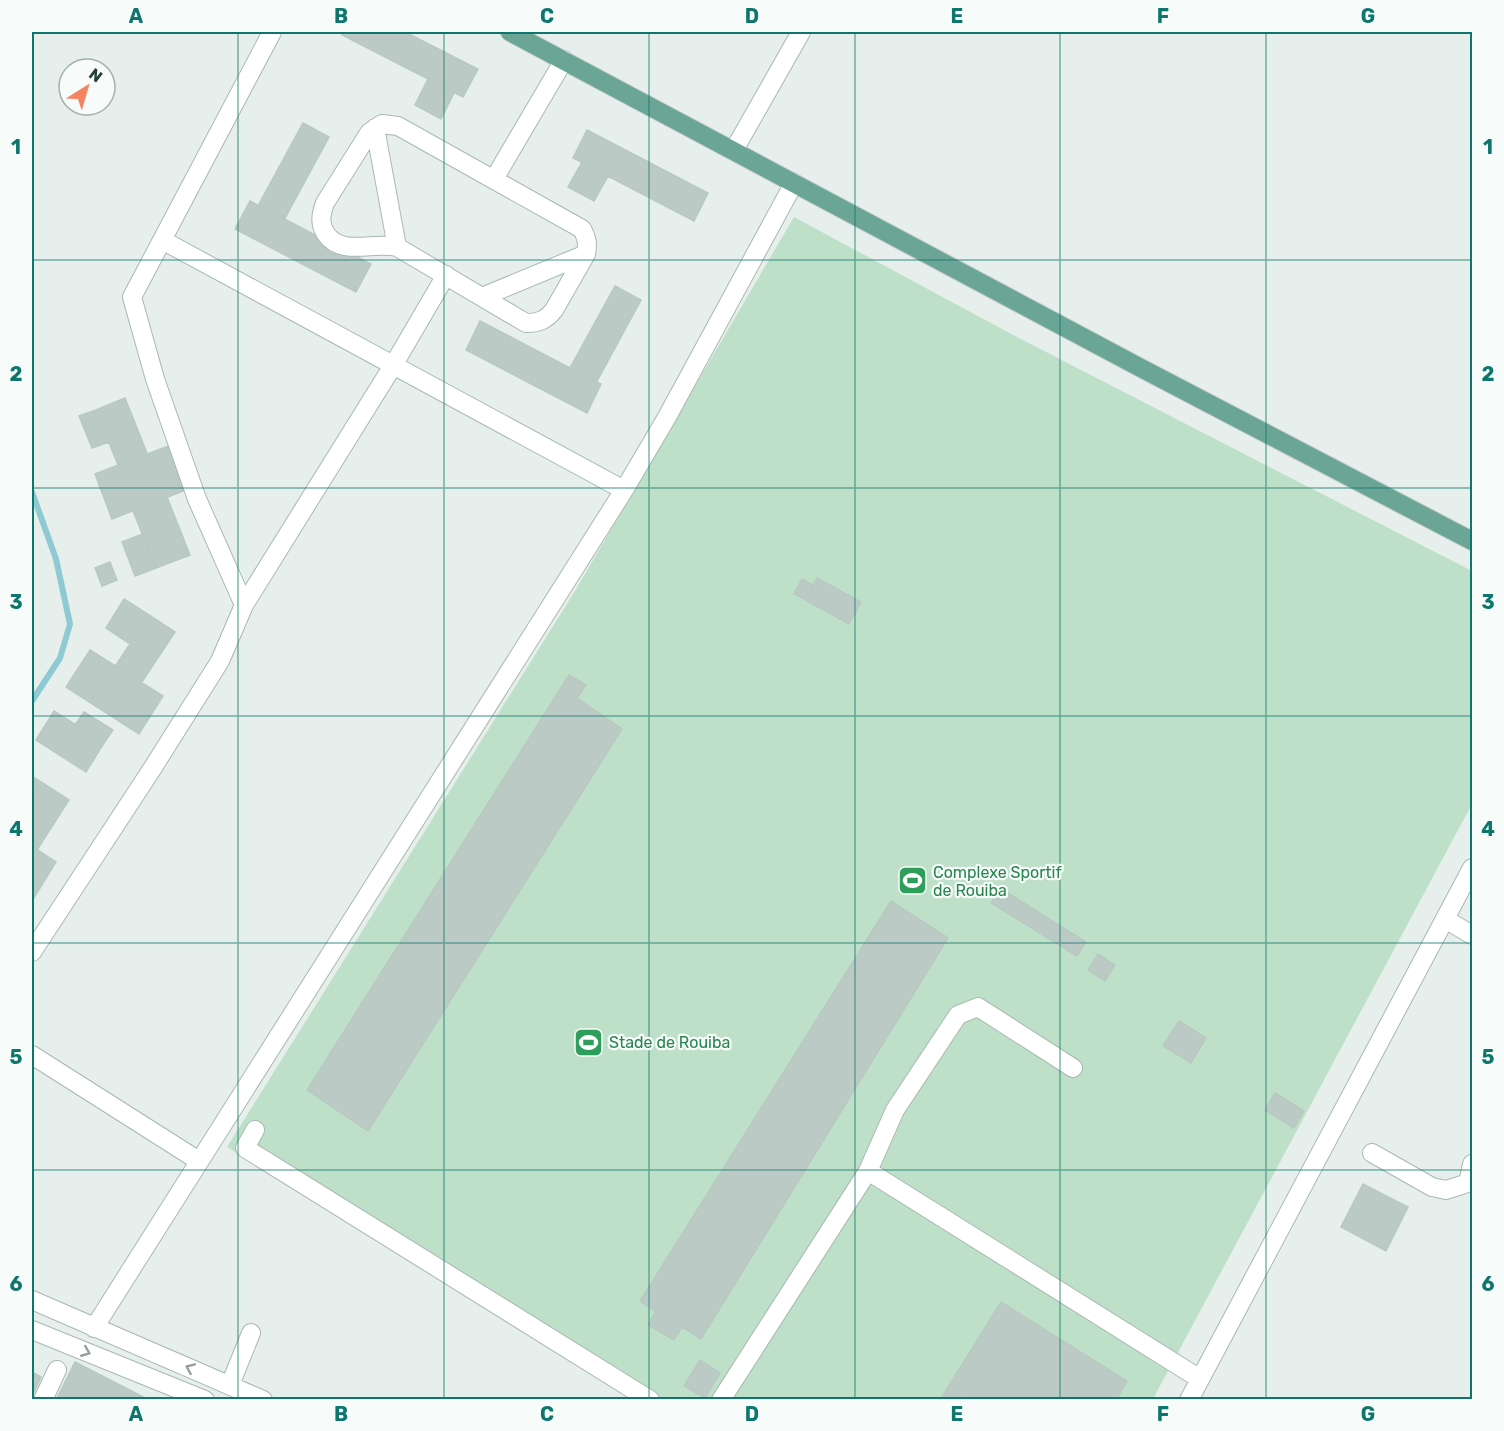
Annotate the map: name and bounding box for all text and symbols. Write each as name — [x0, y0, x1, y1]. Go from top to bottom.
text: A — [129, 4, 144, 28]
text: B — [334, 4, 348, 28]
text: C — [540, 4, 554, 28]
text: D — [745, 4, 759, 28]
text: E — [951, 4, 963, 28]
text: F — [1157, 4, 1169, 28]
text: G — [1361, 4, 1375, 28]
north arrow — [57, 57, 117, 117]
text: N — [85, 64, 106, 86]
text: 1 — [11, 135, 21, 159]
text: 1 — [1483, 135, 1493, 159]
text: 2 — [10, 362, 23, 386]
text: 2 — [1482, 362, 1495, 386]
text: 3 — [9, 590, 23, 614]
text: 3 — [1481, 590, 1495, 614]
text: 4 — [9, 817, 23, 841]
text: 4 — [1481, 817, 1495, 841]
place label: Complexe Sportif de Rouiba — [933, 863, 1062, 900]
sports icon: Complexe Sportif de Rouiba — [896, 865, 928, 897]
sports icon: Stade de Rouiba — [572, 1026, 604, 1058]
place label: Stade de Rouiba — [609, 1033, 730, 1052]
text: 5 — [10, 1045, 23, 1069]
text: 5 — [1482, 1045, 1495, 1069]
text: 6 — [9, 1272, 23, 1296]
text: 6 — [1481, 1272, 1495, 1296]
one-way arrow — [79, 1345, 90, 1357]
one-way arrow — [186, 1363, 197, 1375]
text: A — [129, 1402, 144, 1426]
text: B — [334, 1402, 348, 1426]
text: C — [540, 1402, 554, 1426]
text: D — [745, 1402, 759, 1426]
text: E — [951, 1402, 963, 1426]
text: F — [1157, 1402, 1169, 1426]
text: G — [1361, 1402, 1375, 1426]

